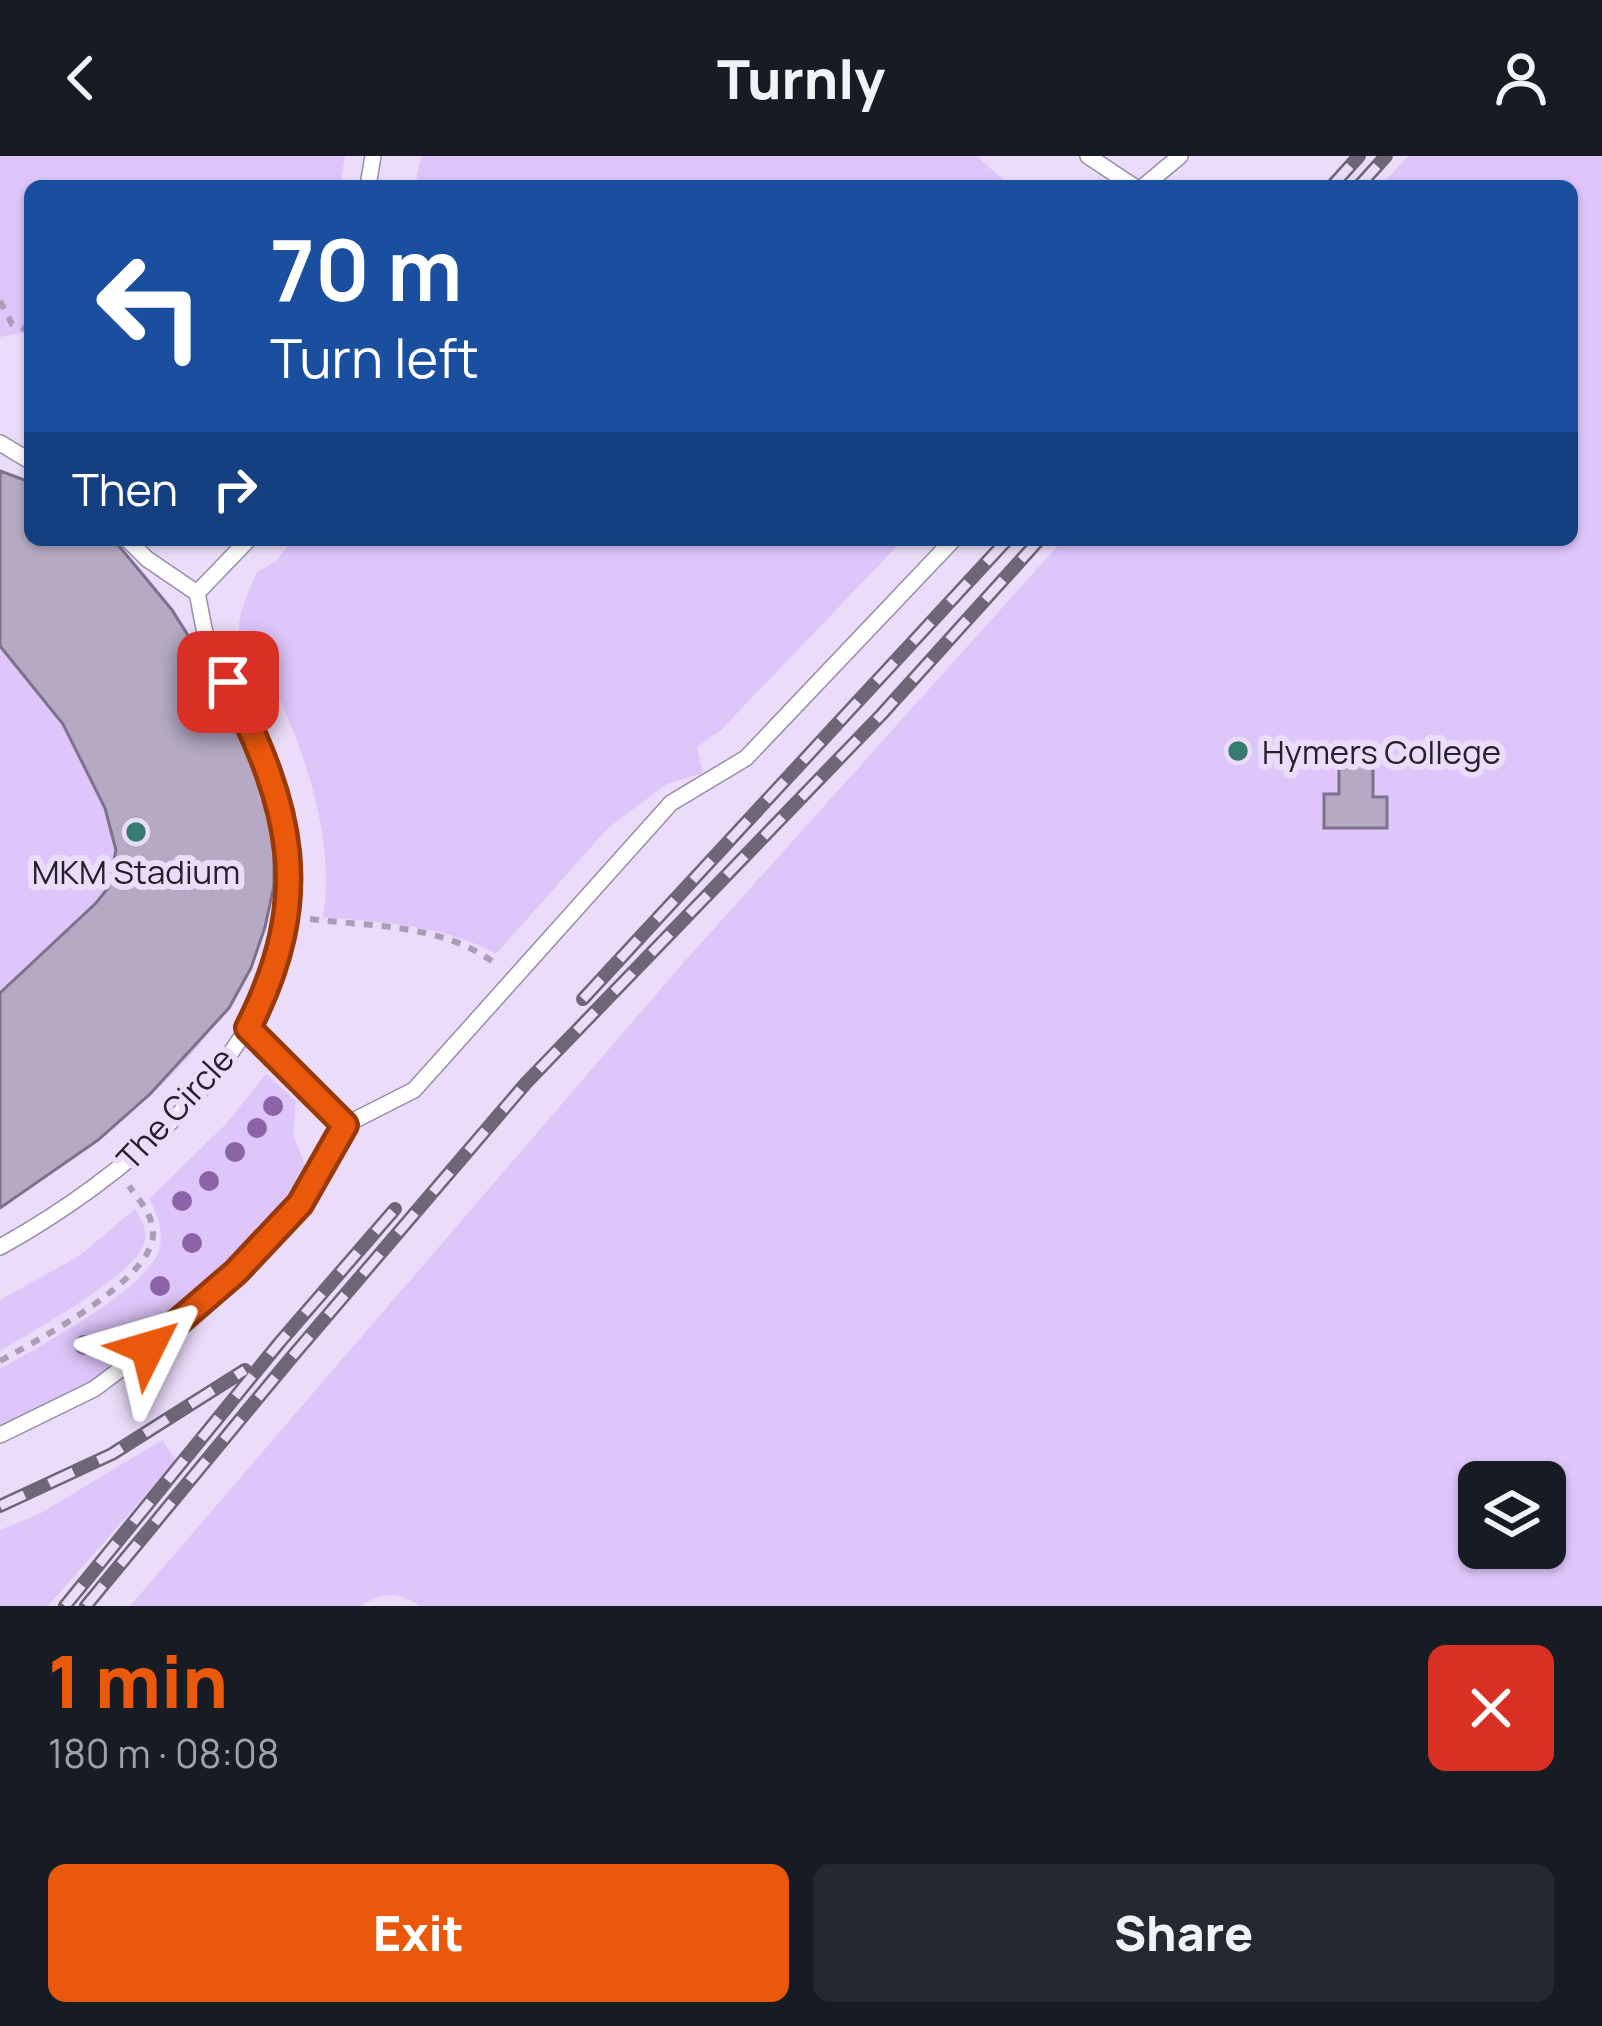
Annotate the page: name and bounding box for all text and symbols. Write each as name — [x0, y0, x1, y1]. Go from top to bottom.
text: Turnly — [717, 41, 885, 115]
icon: back — [48, 45, 114, 111]
icon: person — [1488, 45, 1554, 111]
text: 70 m — [270, 211, 462, 326]
icon: left — [72, 228, 228, 384]
text: Turn left — [270, 320, 479, 394]
icon: right — [202, 456, 268, 522]
text: Then — [72, 458, 178, 520]
pin — [177, 631, 279, 733]
icon: arrive — [195, 649, 261, 715]
place label: Hymers College — [1262, 729, 1501, 774]
marker: Hymers College — [1225, 738, 1251, 764]
marker: MKM Stadium — [123, 819, 149, 845]
place label: MKM Stadium — [32, 849, 240, 894]
street label: The Circle — [106, 1037, 244, 1179]
position arrow — [85, 1285, 211, 1411]
map controls — [1458, 1461, 1566, 1569]
button: layers — [1458, 1461, 1566, 1569]
text: 1 min — [48, 1631, 228, 1730]
button: close — [1428, 1645, 1554, 1771]
text: 180 m · 08:08 — [48, 1726, 279, 1780]
button: Exit — [48, 1864, 789, 2002]
button: Share — [813, 1864, 1554, 2002]

